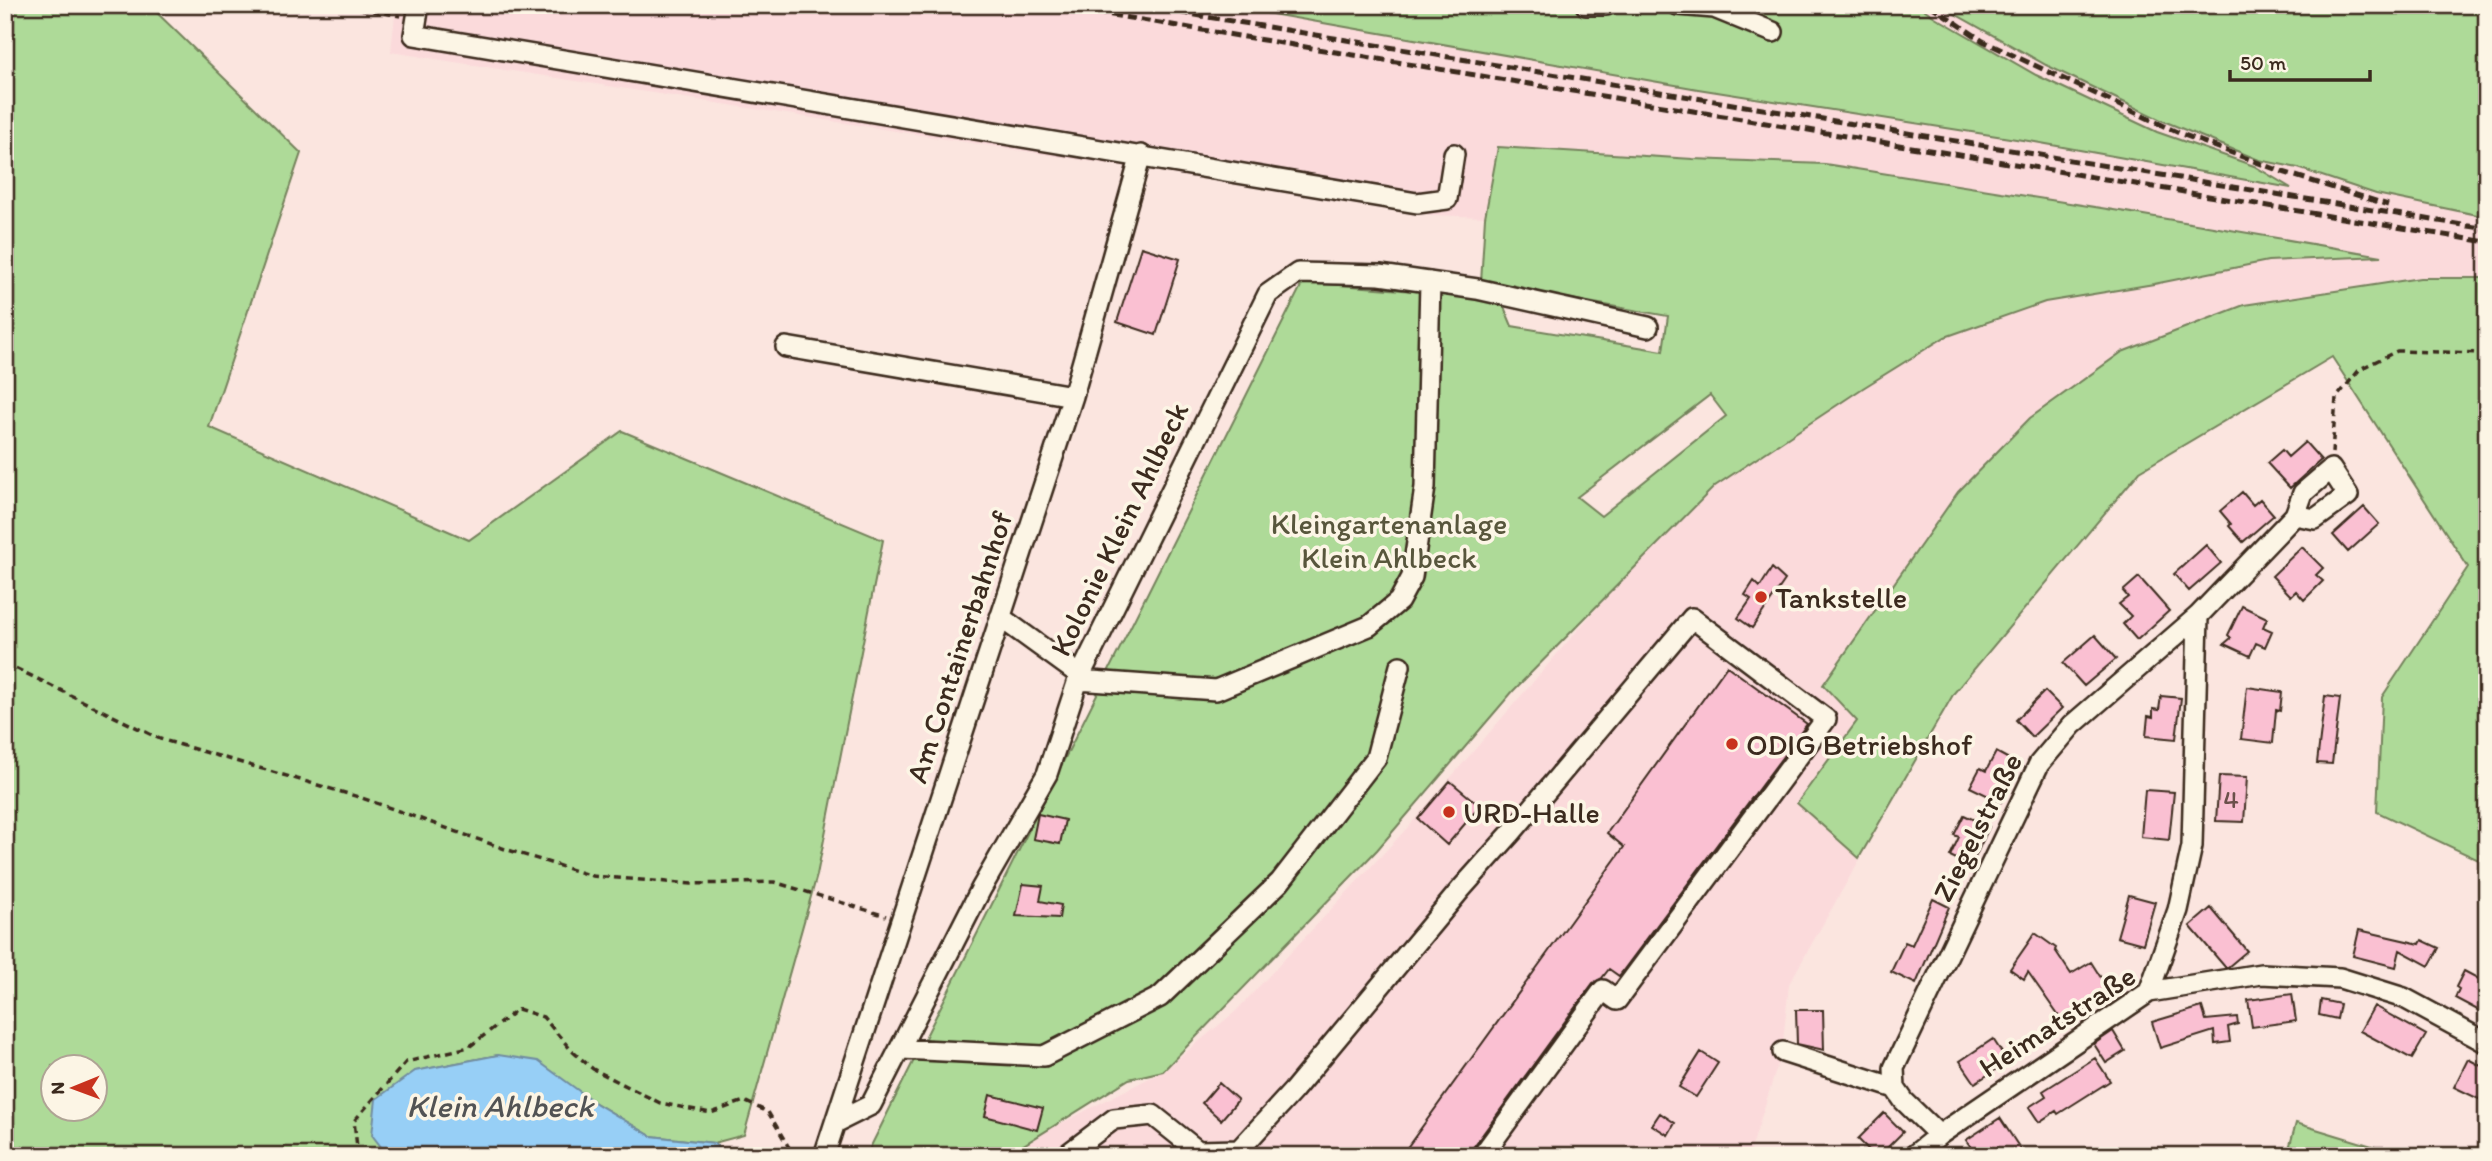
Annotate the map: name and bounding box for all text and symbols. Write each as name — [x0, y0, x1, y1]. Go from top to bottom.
scale bar — [2230, 38, 2370, 82]
text: 50 m — [2240, 50, 2287, 75]
street label: Kolonie Klein Ahlbeck — [1041, 395, 1197, 662]
park label: Kleingartenanlage Klein Ahlbeck — [1271, 505, 1507, 576]
street label: Am Containerbahnhof — [898, 506, 1021, 787]
place label: Tankstelle — [1775, 579, 1907, 616]
marker: Tankstelle — [1753, 589, 1769, 605]
place label: ODIG Betriebshof — [1746, 726, 1973, 763]
marker: ODIG Betriebshof — [1724, 736, 1740, 752]
street label: Ziegelstraße — [1924, 747, 2030, 907]
house number: 4 — [2223, 783, 2239, 815]
place label: URD-Halle — [1463, 794, 1600, 831]
marker: URD-Halle — [1441, 804, 1457, 820]
street label: Heimatstraße — [1972, 957, 2142, 1085]
north arrow — [38, 1052, 108, 1122]
text: N — [46, 1082, 69, 1095]
water label: Klein Ahlbeck — [406, 1087, 595, 1125]

